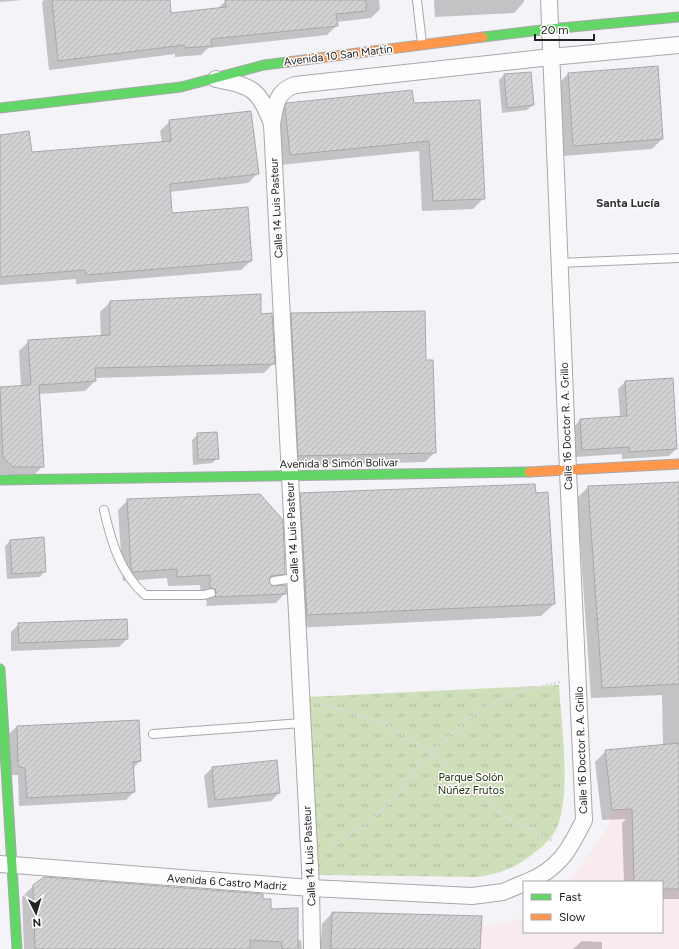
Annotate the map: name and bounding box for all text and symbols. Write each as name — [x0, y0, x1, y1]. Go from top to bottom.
scale bar — [535, 16, 594, 42]
text: 20 m — [541, 23, 569, 37]
street label: Avenida 10 San Martín — [283, 42, 393, 69]
street label: Calle 14 Luis Pasteur — [267, 157, 286, 258]
district label: Santa Lucía — [596, 196, 660, 210]
street label: Calle 16 Doctor R. A. Grillo — [558, 362, 575, 490]
street label: Avenida 8 Simón Bolívar — [280, 456, 399, 471]
street label: Calle 14 Luis Pasteur — [283, 481, 302, 582]
street label: Calle 16 Doctor R. A. Grillo — [573, 686, 590, 814]
park label: Parque Solón Núñez Frutos — [438, 771, 504, 797]
street label: Calle 14 Luis Pasteur — [300, 805, 319, 906]
street label: Avenida 6 Castro Madriz — [167, 872, 287, 893]
legend — [523, 881, 663, 933]
text: Fast — [559, 890, 582, 904]
north arrow — [16, 893, 56, 933]
text: Slow — [559, 910, 586, 924]
text: N — [32, 916, 42, 929]

